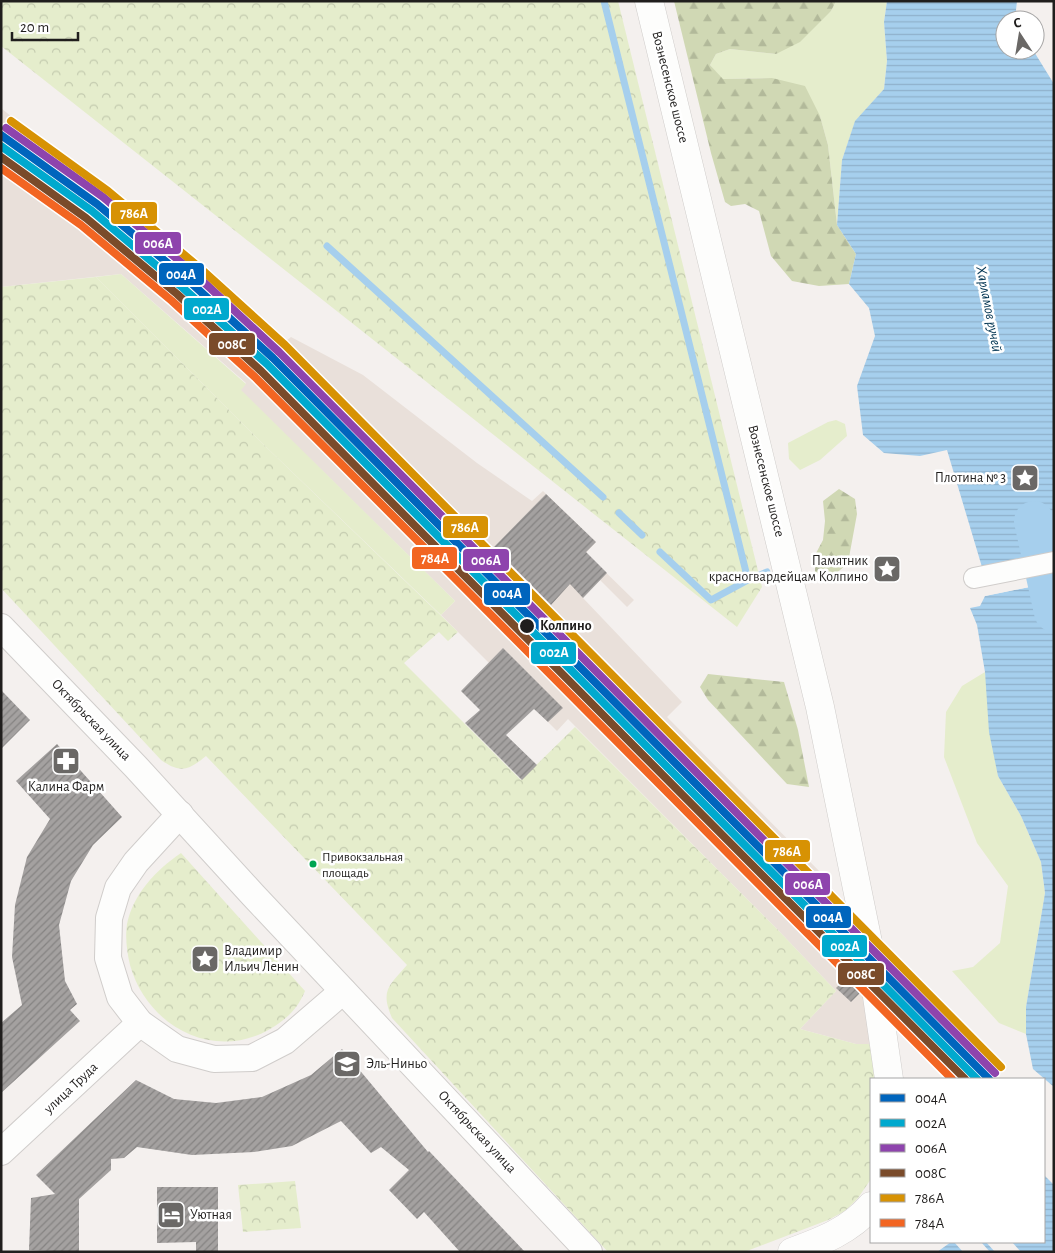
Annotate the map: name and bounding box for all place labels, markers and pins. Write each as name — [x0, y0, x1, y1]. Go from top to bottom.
place icon: Плотина № 3 — [1010, 463, 1040, 493]
place label: Плотина № 3 — [935, 471, 1006, 485]
place label: Памятник красногвардейцам Колпино — [709, 554, 869, 584]
place icon: Памятник красногвардейцам Колпино — [872, 554, 902, 584]
marker: Колпино — [518, 617, 536, 635]
place label: Колпино — [540, 619, 592, 633]
pharmacy icon: Калина Фарм — [51, 746, 81, 776]
place label: Калина Фарм — [28, 780, 104, 794]
place label: Привокзальная площадь — [322, 851, 403, 880]
marker: Привокзальная площадь — [308, 859, 318, 869]
place icon: Владимир Ильич Ленин — [190, 944, 220, 974]
place label: Владимир Ильич Ленин — [224, 944, 299, 974]
school or university icon: Эль-Ниньо — [332, 1049, 362, 1079]
place label: Эль-Ниньо — [366, 1057, 428, 1071]
hotel icon: Уютная — [156, 1200, 186, 1230]
place label: Уютная — [190, 1208, 232, 1222]

